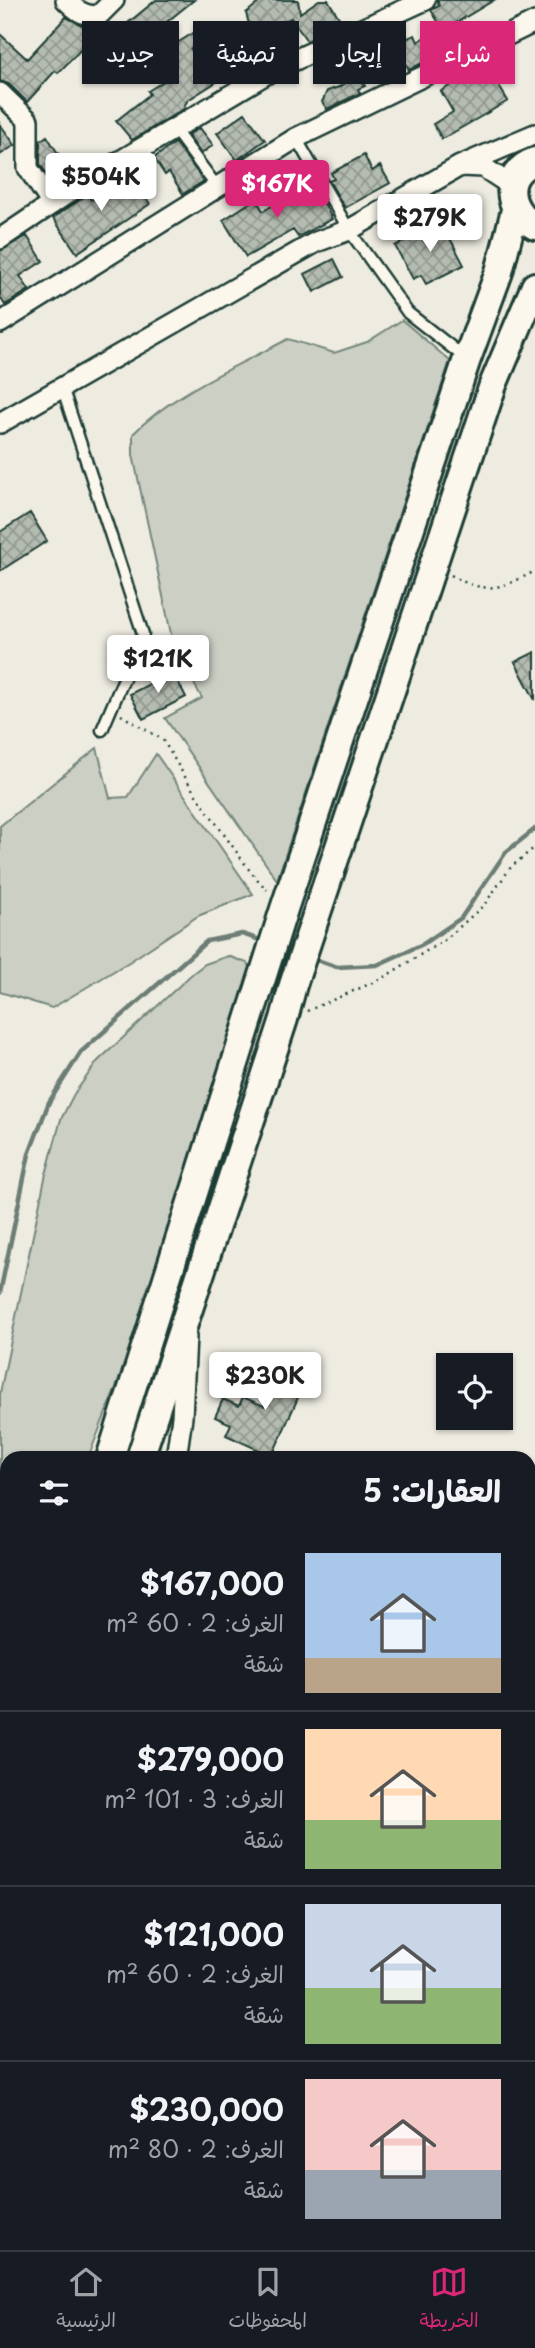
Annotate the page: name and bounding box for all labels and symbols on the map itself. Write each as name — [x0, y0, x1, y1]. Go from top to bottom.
pin: $504K — [52, 154, 150, 213]
pin: $167K — [228, 160, 326, 220]
pin: $279K — [381, 194, 479, 254]
pin: $121K — [109, 636, 207, 695]
pin: $230K — [216, 1352, 314, 1412]

